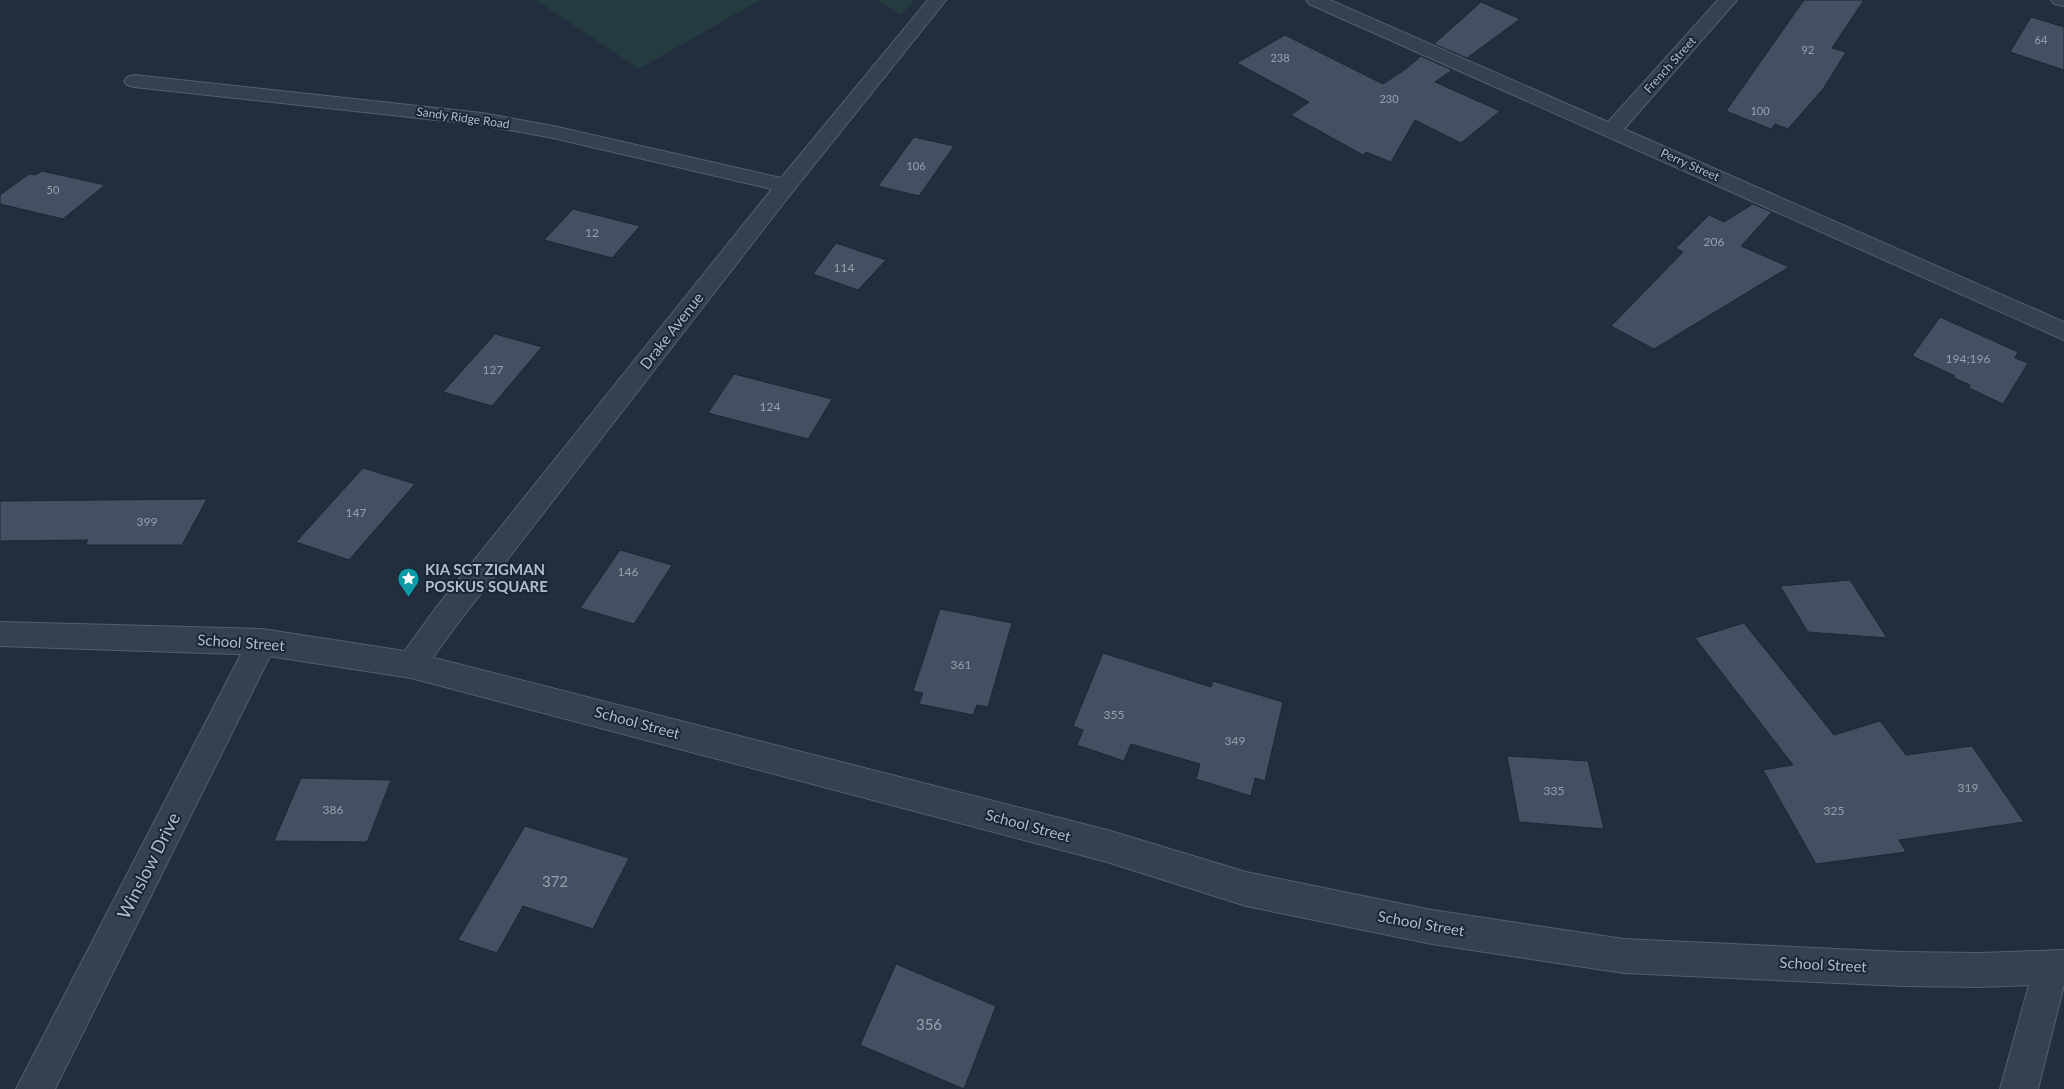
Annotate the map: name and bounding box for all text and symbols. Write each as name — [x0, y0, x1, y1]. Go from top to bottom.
street label: French Street — [1640, 33, 1699, 96]
house number: 64 — [2035, 33, 2048, 46]
house number: 92 — [1802, 43, 1814, 56]
house number: 238 — [1270, 51, 1290, 64]
house number: 230 — [1379, 92, 1399, 105]
street label: Sandy Ridge Road — [415, 104, 511, 131]
house number: 100 — [1750, 104, 1770, 117]
street label: Perry Street — [1659, 145, 1722, 184]
house number: 106 — [906, 159, 926, 172]
house number: 50 — [47, 183, 60, 196]
house number: 12 — [585, 225, 599, 240]
house number: 206 — [1704, 234, 1724, 249]
house number: 114 — [834, 260, 854, 275]
street label: Drake Avenue — [636, 288, 707, 372]
house number: 194;196 — [1946, 351, 1990, 366]
house number: 127 — [483, 362, 503, 377]
house number: 124 — [760, 399, 780, 414]
house number: 147 — [346, 505, 366, 520]
house number: 399 — [137, 514, 157, 529]
place label: KIA SGT ZIGMAN POSKUS SQUARE — [425, 560, 548, 595]
house number: 146 — [618, 564, 638, 579]
place icon: KIA SGT ZIGMAN POSKUS SQUARE — [397, 567, 421, 598]
street label: School Street — [197, 630, 286, 654]
house number: 361 — [951, 657, 971, 672]
street label: School Street — [593, 702, 682, 742]
house number: 355 — [1104, 707, 1124, 722]
house number: 349 — [1225, 733, 1245, 748]
house number: 319 — [1958, 780, 1978, 795]
house number: 335 — [1544, 783, 1564, 798]
house number: 386 — [323, 802, 343, 817]
house number: 325 — [1824, 803, 1844, 818]
street label: School Street — [984, 805, 1073, 845]
street label: Winslow Drive — [112, 809, 184, 922]
house number: 372 — [542, 872, 568, 890]
street label: School Street — [1377, 907, 1466, 940]
street label: School Street — [1779, 953, 1868, 975]
house number: 356 — [916, 1015, 942, 1033]

